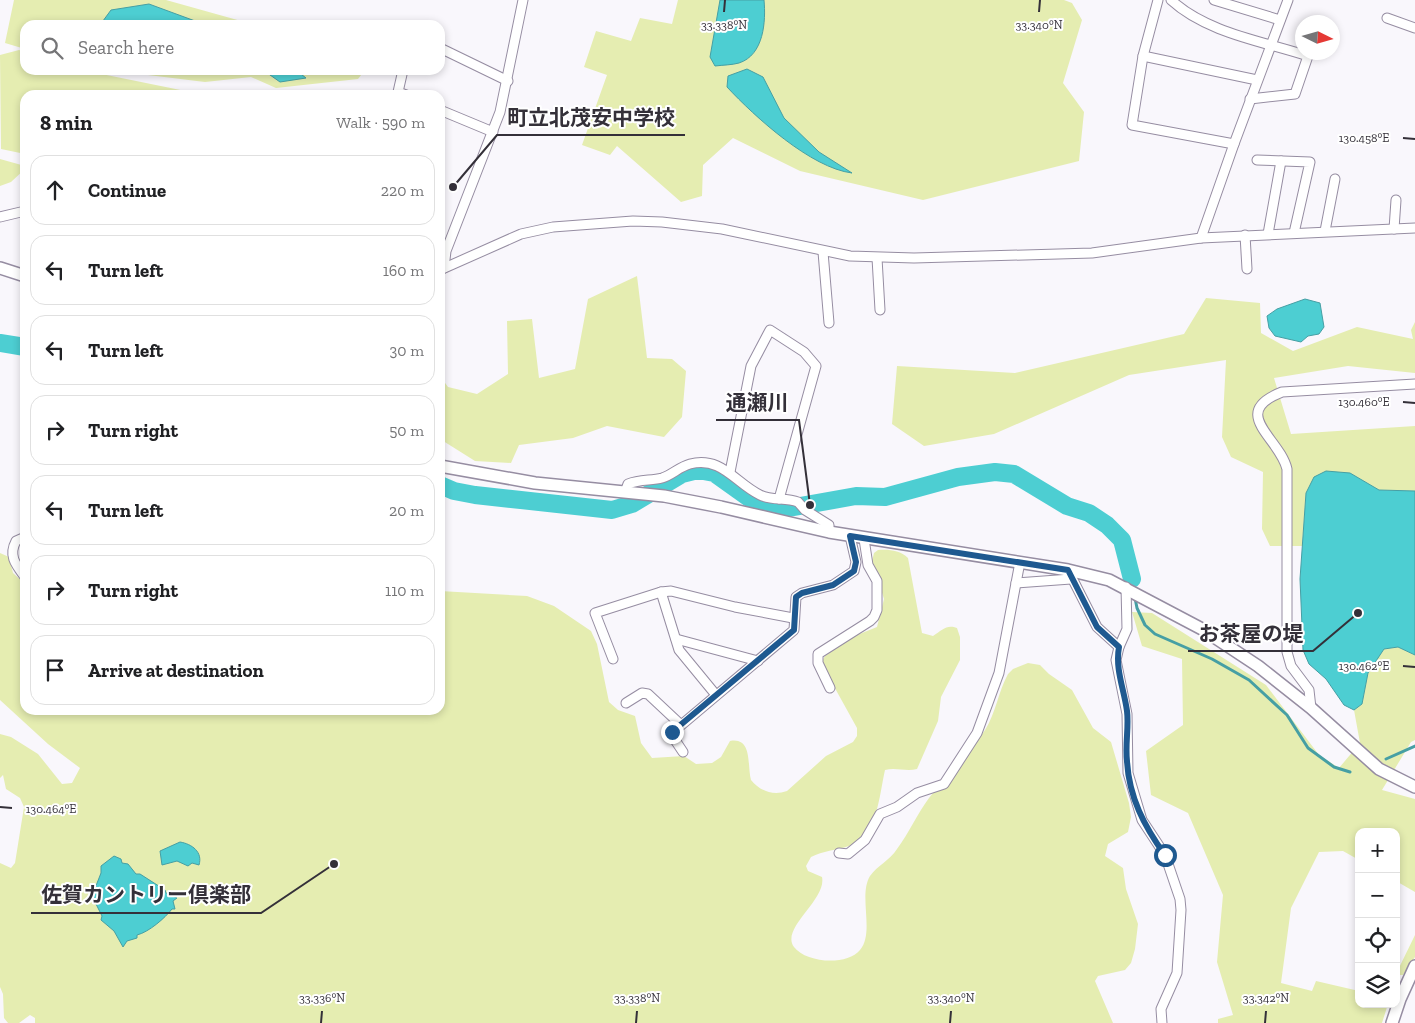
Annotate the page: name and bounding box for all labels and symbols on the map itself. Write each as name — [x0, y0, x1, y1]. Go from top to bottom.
north arrow — [1295, 15, 1340, 60]
text: 33.338°N — [701, 18, 747, 32]
text: 33.340°N — [1015, 18, 1063, 32]
callout: 町立北茂安中学校 — [497, 99, 685, 135]
text: 町立北茂安中学校 — [507, 105, 675, 130]
text: 130.458°E — [1339, 131, 1389, 145]
callout: 通瀬川 — [716, 384, 799, 420]
text: 通瀬川 — [726, 390, 789, 415]
text: 130.460°E — [1338, 395, 1390, 409]
callout: お茶屋の堤 — [1188, 615, 1313, 651]
text: お茶屋の堤 — [1199, 621, 1304, 646]
text: 130.462°E — [1339, 659, 1389, 673]
route end — [661, 721, 684, 744]
text: 130.464°E — [26, 802, 76, 816]
route start — [1154, 844, 1177, 867]
callout: 佐賀カントリー倶楽部 — [31, 877, 261, 913]
text: 佐賀カントリー倶楽部 — [41, 882, 251, 907]
text: 33.336°N — [299, 991, 345, 1005]
text: 33.338°N — [614, 991, 660, 1005]
text: 33.340°N — [927, 991, 975, 1005]
text: 33.342°N — [1243, 991, 1289, 1005]

